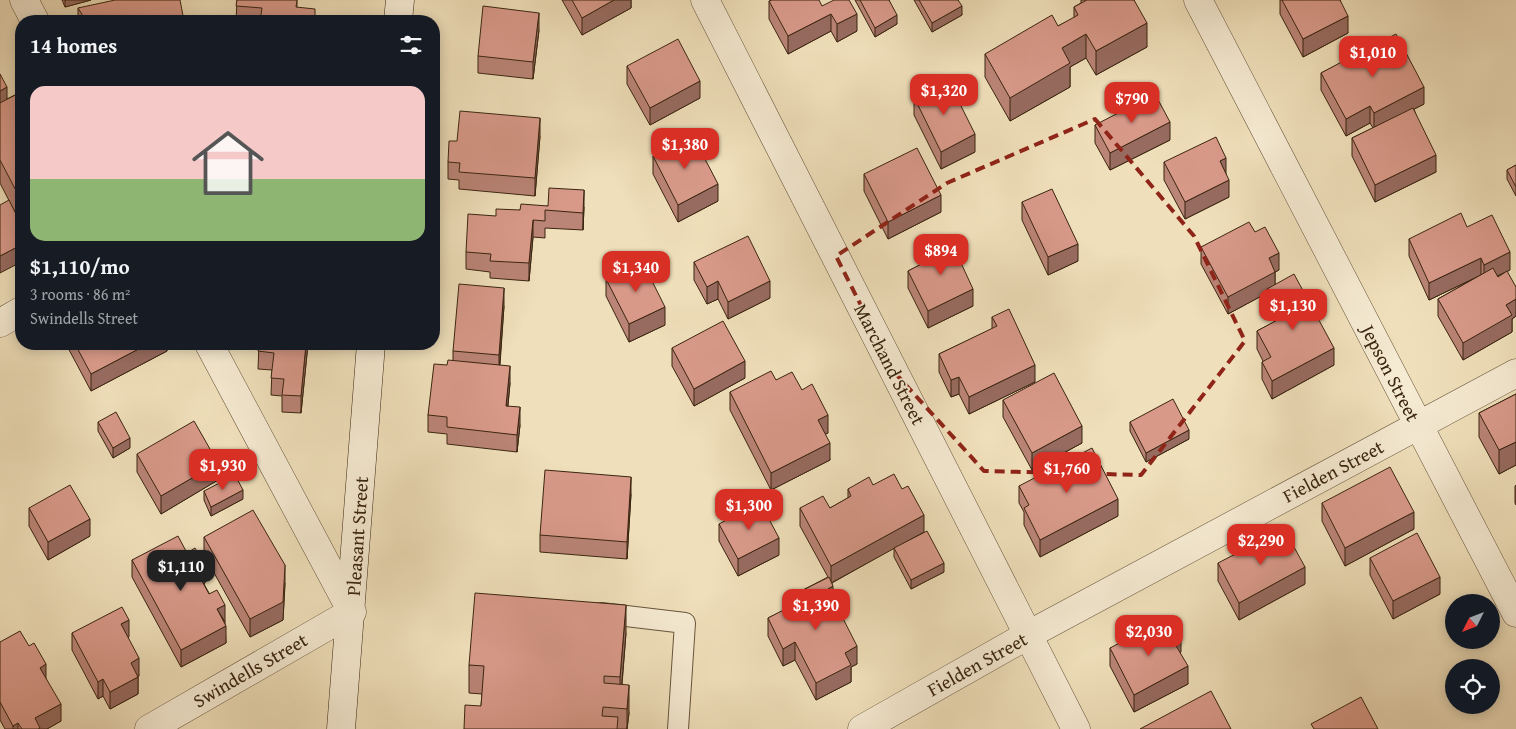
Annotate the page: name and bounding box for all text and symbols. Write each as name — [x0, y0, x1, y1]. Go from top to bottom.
text: 14 homes — [30, 30, 117, 61]
icon: filters — [397, 31, 425, 59]
pin: $1,010 — [1332, 36, 1414, 78]
text: $1,010 — [1350, 40, 1396, 64]
pin: $1,320 — [903, 74, 985, 116]
text: $1,320 — [921, 78, 967, 102]
pin: $790 — [1102, 82, 1162, 124]
text: $790 — [1115, 86, 1149, 110]
icon: home — [183, 118, 273, 208]
pin: $1,380 — [644, 128, 726, 170]
text: $1,380 — [662, 132, 708, 156]
pin: $894 — [911, 234, 971, 276]
text: $894 — [924, 238, 958, 262]
pin: $1,340 — [595, 250, 677, 293]
text: $1,110/mo — [30, 251, 130, 282]
text: $1,340 — [613, 255, 659, 279]
text: 3 rooms · 86 m² — [30, 282, 130, 306]
pin: $1,130 — [1252, 288, 1334, 331]
text: $1,130 — [1270, 293, 1316, 317]
street label: Marchand Street — [847, 298, 933, 430]
text: Swindells Street — [30, 306, 138, 330]
street label: Jepson Street — [1354, 318, 1428, 427]
street label: Fielden Street — [1277, 432, 1389, 509]
pin: $1,930 — [182, 448, 264, 491]
pin: $1,760 — [1026, 452, 1108, 494]
text: $1,930 — [200, 453, 246, 477]
text: $1,760 — [1044, 456, 1090, 480]
street label: Pleasant Street — [339, 475, 375, 597]
pin: $1,300 — [708, 488, 790, 531]
text: $1,300 — [726, 493, 772, 517]
pin: $2,290 — [1220, 524, 1302, 566]
text: $2,290 — [1238, 528, 1284, 552]
pin: $1,110 — [140, 550, 222, 592]
text: $1,110 — [158, 554, 204, 578]
pin: $1,390 — [775, 588, 857, 631]
text: $1,390 — [793, 593, 839, 617]
north arrow — [1445, 594, 1500, 649]
map controls — [1445, 594, 1500, 714]
pin: $2,030 — [1108, 614, 1190, 657]
text: $2,030 — [1126, 619, 1172, 643]
street label: Fielden Street — [922, 625, 1033, 703]
street label: Swindells Street — [187, 626, 313, 714]
button: locate — [1445, 659, 1500, 714]

